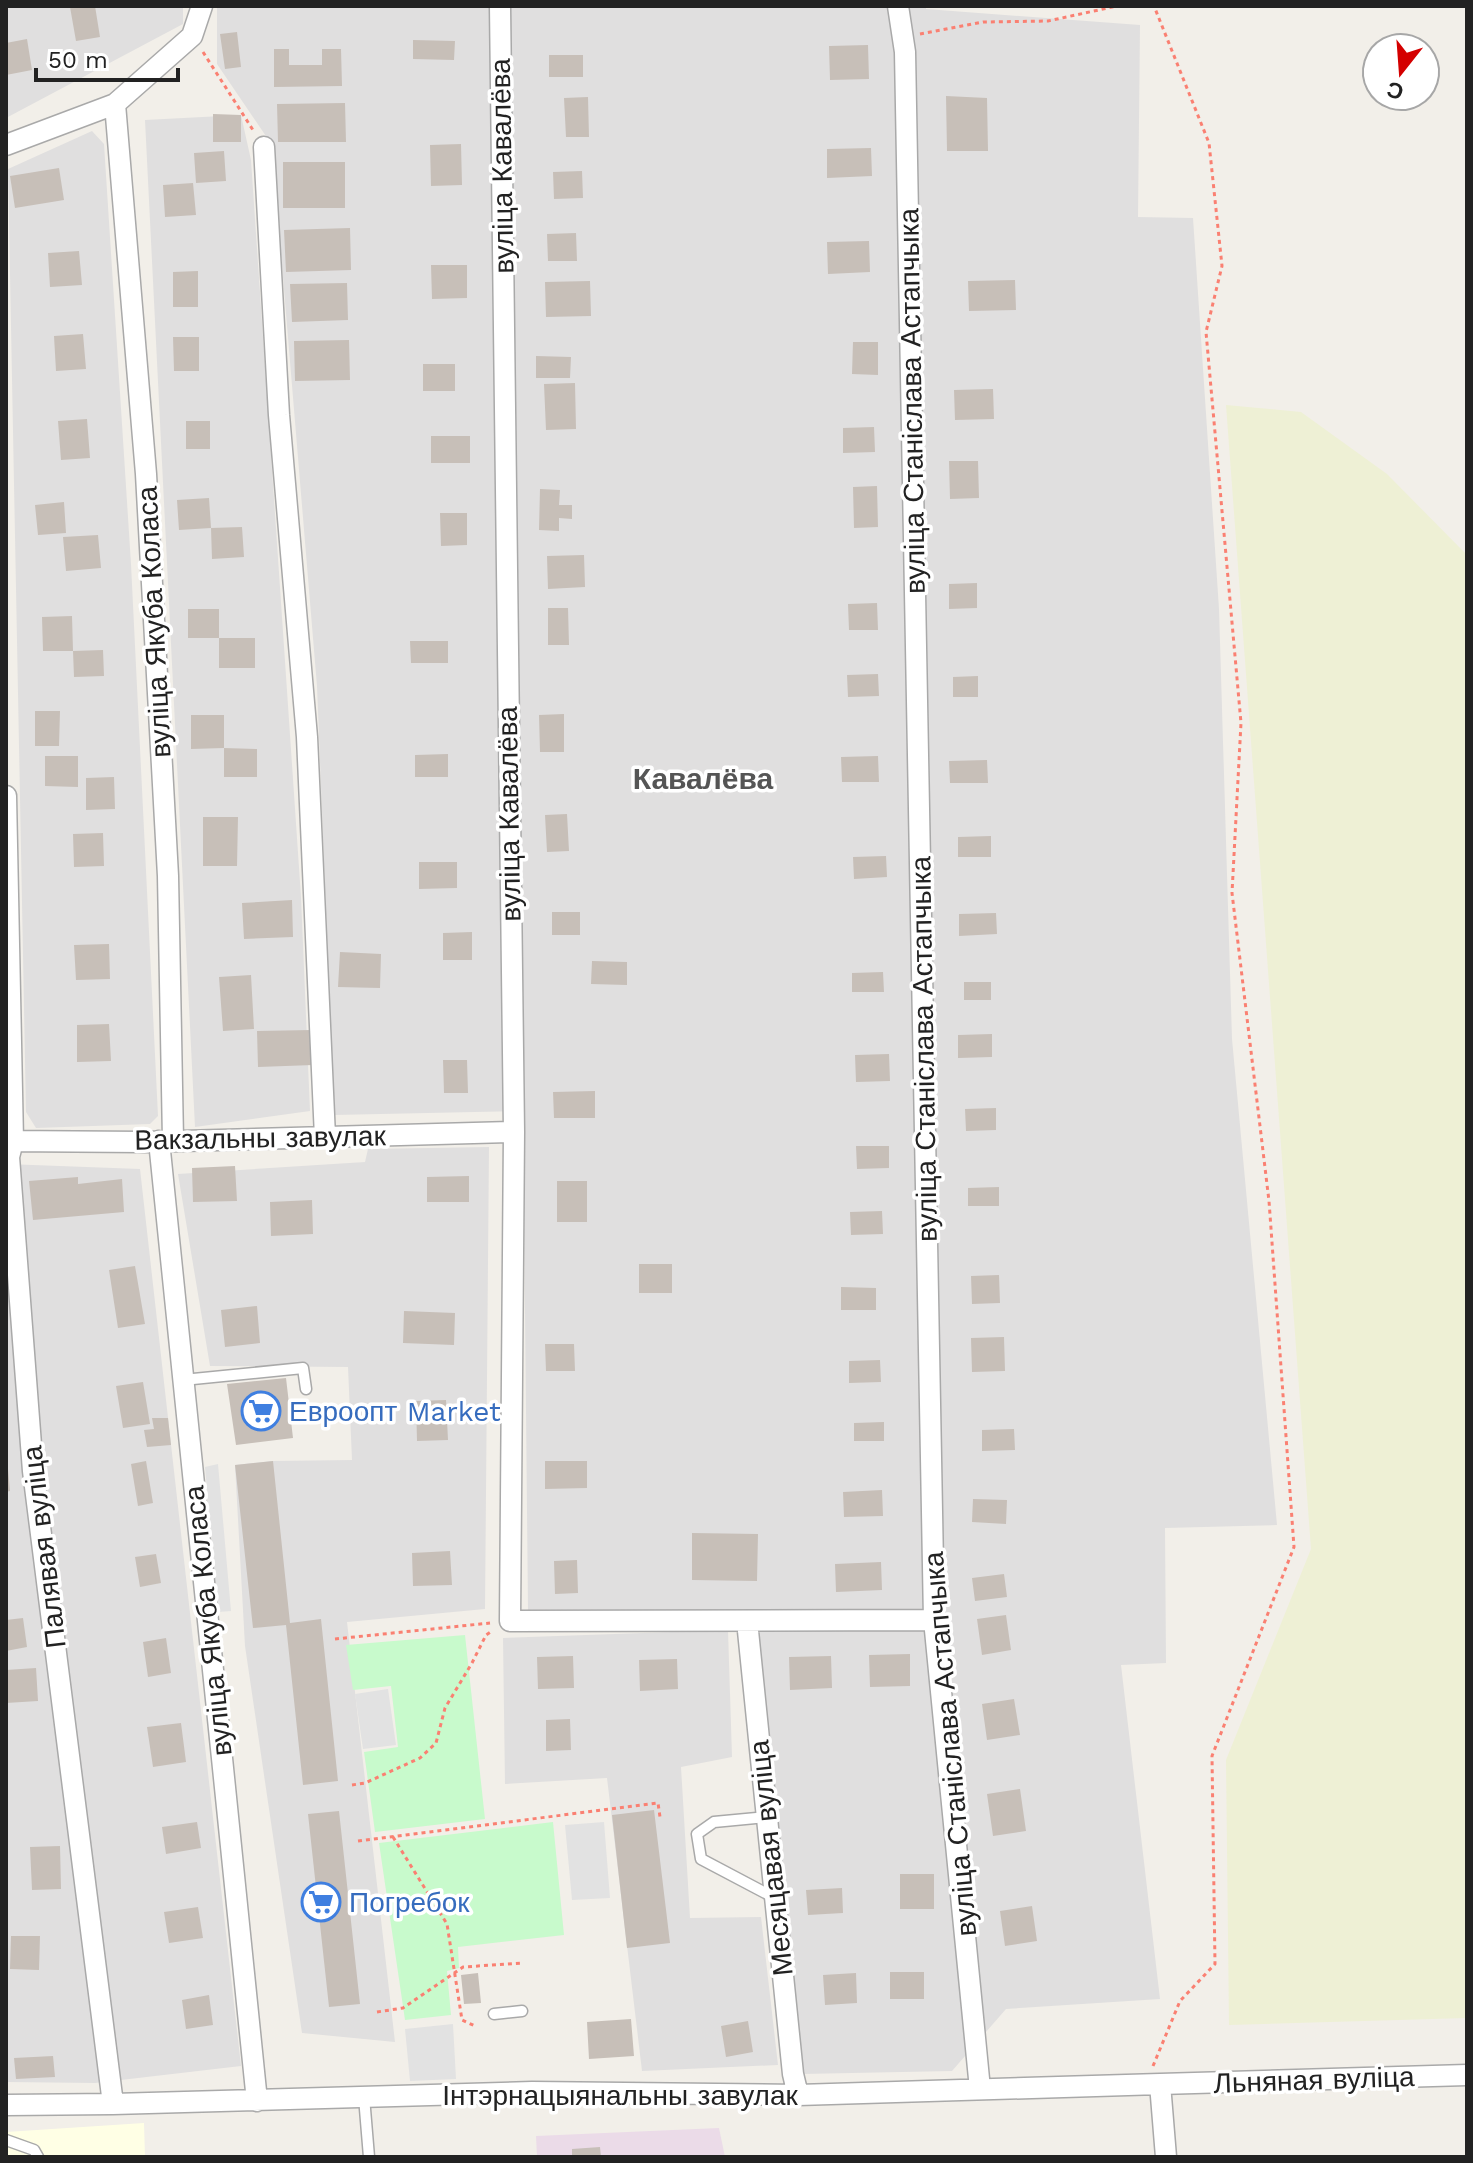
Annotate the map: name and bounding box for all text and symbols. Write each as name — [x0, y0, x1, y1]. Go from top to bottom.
scale bar — [36, 32, 178, 82]
north arrow — [1361, 32, 1441, 112]
text: 50 m — [48, 46, 108, 74]
street label: вуліца Кавалёва — [484, 58, 520, 274]
text: С — [1384, 76, 1407, 105]
street label: вуліца Станіслава Астапчыка — [892, 207, 932, 594]
street label: вуліца Якуба Коласа — [130, 485, 178, 759]
street label: вуліца Кавалёва — [491, 706, 527, 922]
district label: Кавалёва — [633, 761, 774, 796]
street label: вуліца Станіслава Астапчыка — [904, 855, 944, 1242]
street label: Вакзальны завулак — [134, 1119, 387, 1157]
supermarket icon: Евроопт Market — [240, 1390, 282, 1432]
place label: Евроопт Market — [289, 1395, 501, 1428]
street label: Палявая вуліца — [15, 1443, 73, 1650]
street label: вуліца Якуба Коласа — [177, 1484, 239, 1758]
street label: вуліца Станіслава Астапчыка — [917, 1550, 983, 1938]
street label: Месяцавая вуліца — [742, 1738, 800, 1977]
supermarket icon: Погребок — [300, 1881, 342, 1923]
place label: Погребок — [349, 1886, 470, 1919]
street label: Льняная вуліца — [1213, 2060, 1416, 2100]
street label: Інтэрнацыянальны завулак — [442, 2079, 799, 2112]

